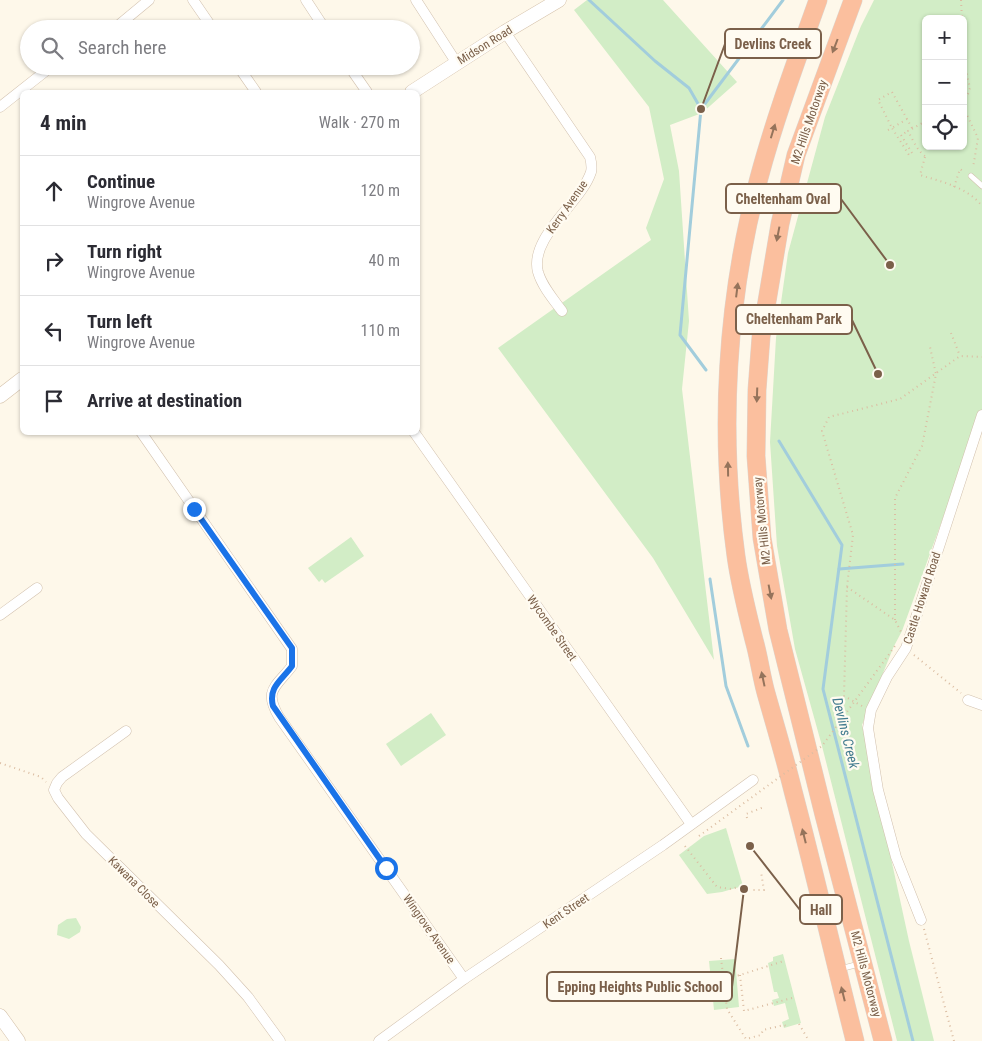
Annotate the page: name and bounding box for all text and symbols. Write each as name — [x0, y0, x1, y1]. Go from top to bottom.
map controls — [922, 15, 967, 150]
button: + — [922, 15, 967, 60]
search box — [20, 20, 420, 75]
street label: Midson Road — [455, 23, 515, 67]
callout: Devlins Creek — [725, 29, 821, 58]
icon: search — [38, 34, 66, 62]
text: Search here — [78, 36, 166, 59]
text: Devlins Creek — [735, 36, 812, 52]
one-way arrow — [831, 38, 839, 53]
button: − — [922, 60, 967, 105]
street label: M2 Hills Motorway — [788, 78, 830, 166]
button: locate — [922, 105, 967, 150]
text: 4 min — [40, 111, 87, 135]
text: Walk · 270 m — [319, 113, 400, 132]
one-way arrow — [770, 124, 777, 139]
text: Continue — [87, 170, 155, 193]
icon: ahead — [40, 177, 68, 205]
street label: Kerry Avenue — [544, 177, 591, 236]
text: 120 m — [361, 181, 400, 200]
callout: Cheltenham Oval — [726, 184, 841, 213]
text: Cheltenham Oval — [736, 191, 830, 207]
text: Wingrove Avenue — [87, 193, 195, 212]
one-way arrow — [773, 227, 781, 243]
text: Turn right — [87, 240, 162, 263]
icon: right — [40, 247, 68, 275]
text: 40 m — [368, 251, 400, 270]
text: Wingrove Avenue — [87, 263, 195, 282]
one-way arrow — [733, 281, 741, 297]
callout: Cheltenham Park — [736, 305, 852, 334]
text: Turn left — [87, 310, 152, 333]
text: Cheltenham Park — [746, 311, 842, 327]
icon: left — [40, 317, 68, 345]
text: 110 m — [361, 321, 400, 340]
text: Wingrove Avenue — [87, 333, 195, 352]
icon: arrive — [40, 387, 68, 415]
one-way arrow — [753, 387, 761, 403]
text: Arrive at destination — [87, 389, 242, 412]
one-way arrow — [724, 461, 732, 477]
street label: M2 Hills Motorway — [750, 476, 774, 566]
route end — [183, 498, 206, 521]
street label: Castle Howard Road — [900, 550, 944, 646]
one-way arrow — [767, 584, 775, 600]
street label: Wycombe Street — [524, 592, 580, 664]
one-way arrow — [759, 671, 767, 686]
water label: Devlins Creek — [829, 696, 863, 771]
one-way arrow — [800, 828, 808, 843]
street label: Kawana Close — [105, 853, 163, 911]
route start — [375, 857, 398, 880]
street label: Kent Street — [540, 890, 592, 931]
street label: Wingrove Avenue — [400, 892, 458, 967]
callout: Hall — [800, 895, 842, 924]
text: Hall — [810, 902, 832, 918]
street label: M2 Hills Motorway — [848, 929, 884, 1019]
callout: Epping Heights Public School — [547, 972, 732, 1001]
text: Epping Heights Public School — [558, 979, 722, 995]
one-way arrow — [839, 986, 847, 1001]

